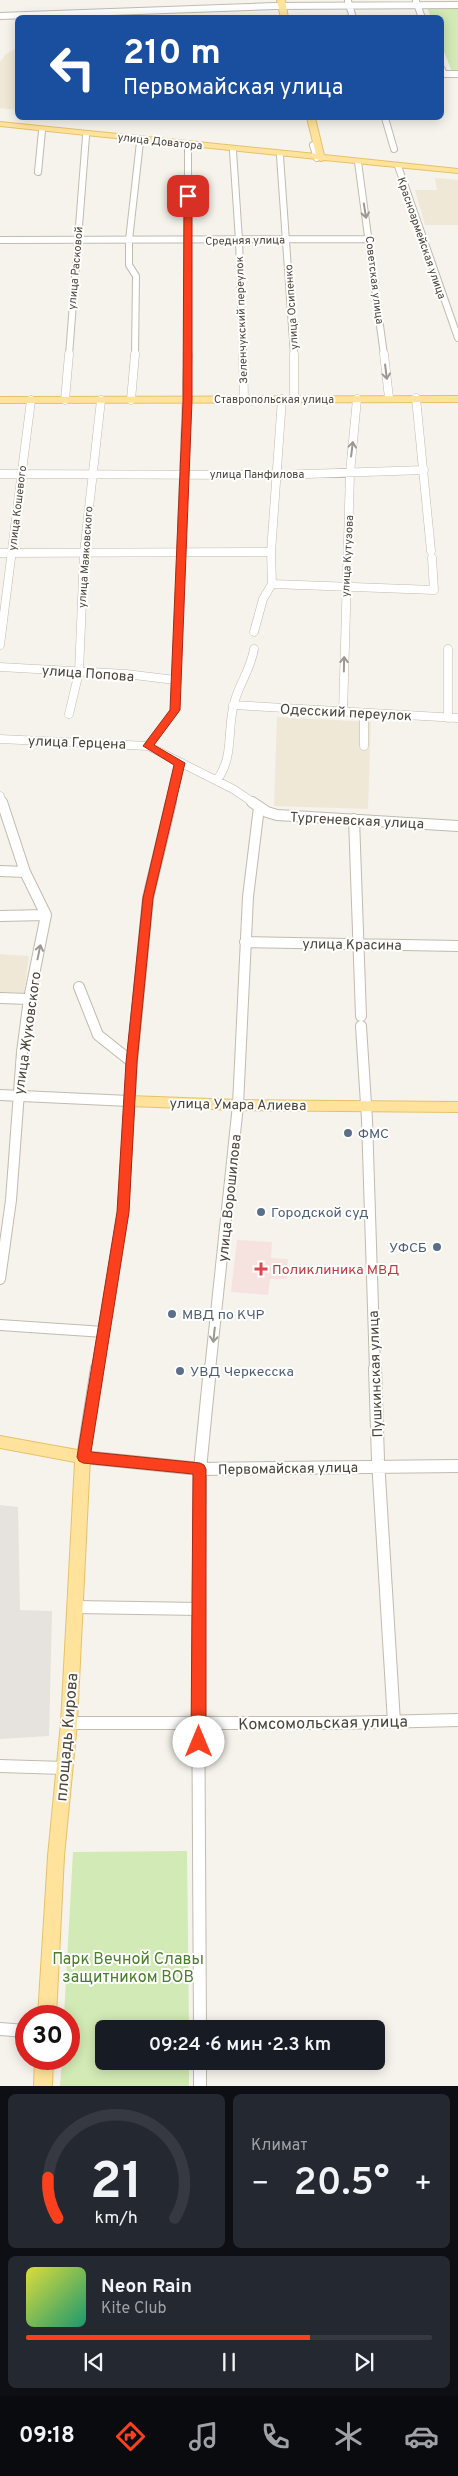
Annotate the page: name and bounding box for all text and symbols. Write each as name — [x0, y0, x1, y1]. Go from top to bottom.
text: 210 m — [123, 32, 221, 76]
icon: left — [40, 35, 105, 100]
text: Первомайская улица — [123, 75, 343, 102]
street label: улица Доватора — [117, 131, 203, 153]
pin — [167, 175, 209, 217]
street label: Красноармейская улица — [394, 176, 449, 301]
icon: arrive — [174, 182, 202, 210]
one-way arrow — [361, 202, 371, 218]
street label: улица Расковой — [65, 226, 87, 310]
street label: Средняя улица — [205, 233, 285, 249]
street label: Советская улица — [362, 235, 386, 325]
street label: Зеленчукский переулок — [233, 256, 251, 384]
street label: улица Осипенко — [282, 264, 302, 350]
one-way arrow — [381, 364, 391, 380]
street label: Ставропольская улица — [214, 393, 334, 407]
one-way arrow — [347, 442, 357, 458]
street label: улица Кошевого — [6, 465, 30, 551]
street label: улица Панфилова — [210, 468, 305, 482]
street label: улица Маяковского — [75, 506, 97, 608]
street label: улица Кутузова — [339, 514, 357, 597]
one-way arrow — [339, 656, 349, 672]
street label: улица Попова — [41, 663, 135, 686]
street label: Одесский переулок — [279, 702, 412, 725]
street label: улица Герцена — [28, 733, 126, 754]
street label: Тургеневская улица — [289, 809, 424, 834]
street label: улица Красина — [302, 936, 402, 955]
one-way arrow — [34, 944, 44, 960]
street label: улица Жуковского — [11, 970, 46, 1096]
street label: улица Умара Алиева — [169, 1096, 306, 1115]
place label: ФМС — [358, 1126, 389, 1143]
marker: ФМС — [342, 1127, 354, 1139]
street label: улица Ворошилова — [215, 1134, 246, 1263]
place label: Городской суд — [271, 1205, 369, 1222]
marker: Городской суд — [255, 1206, 267, 1218]
place label: УФСБ — [389, 1240, 427, 1257]
marker: УФСБ — [431, 1241, 443, 1253]
marker: Поликлиника МВД — [254, 1262, 268, 1276]
place label: Поликлиника МВД — [272, 1262, 399, 1279]
place label: МВД по КЧР — [182, 1307, 265, 1324]
marker: МВД по КЧР — [166, 1308, 178, 1320]
street label: Пушкинская улица — [366, 1310, 387, 1438]
one-way arrow — [209, 1327, 219, 1343]
place label: УВД Черкесска — [190, 1364, 294, 1381]
marker: УВД Черкесска — [174, 1365, 186, 1377]
street label: Первомайская улица — [218, 1460, 358, 1479]
street label: площадь Кирова — [52, 1672, 84, 1802]
street label: Комсомольская улица — [238, 1713, 408, 1735]
position arrow — [172, 1715, 224, 1767]
park label: Парк Вечной Славы защитником ВОВ — [52, 1950, 204, 1988]
speed limit sign: 30 — [15, 2005, 80, 2070]
text: 09:24 · 6 мин · 2.3 km — [149, 2033, 331, 2057]
text: Климат — [251, 2136, 308, 2156]
text: 21 — [90, 2151, 143, 2217]
text: 20.5° — [293, 2160, 390, 2209]
text: − — [251, 2167, 269, 2203]
text: + — [414, 2167, 432, 2203]
text: km/h — [95, 2207, 138, 2230]
text: Neon Rain — [101, 2275, 192, 2299]
text: Kite Club — [101, 2299, 166, 2319]
icon: previous — [80, 2348, 108, 2376]
icon: pause — [215, 2348, 243, 2376]
icon: next — [350, 2348, 378, 2376]
icon: directions — [113, 2419, 148, 2454]
icon: music — [186, 2419, 221, 2454]
icon: phone — [258, 2419, 293, 2454]
icon: climate — [331, 2419, 366, 2454]
icon: car — [404, 2419, 439, 2454]
text: 09:18 — [19, 2423, 75, 2450]

